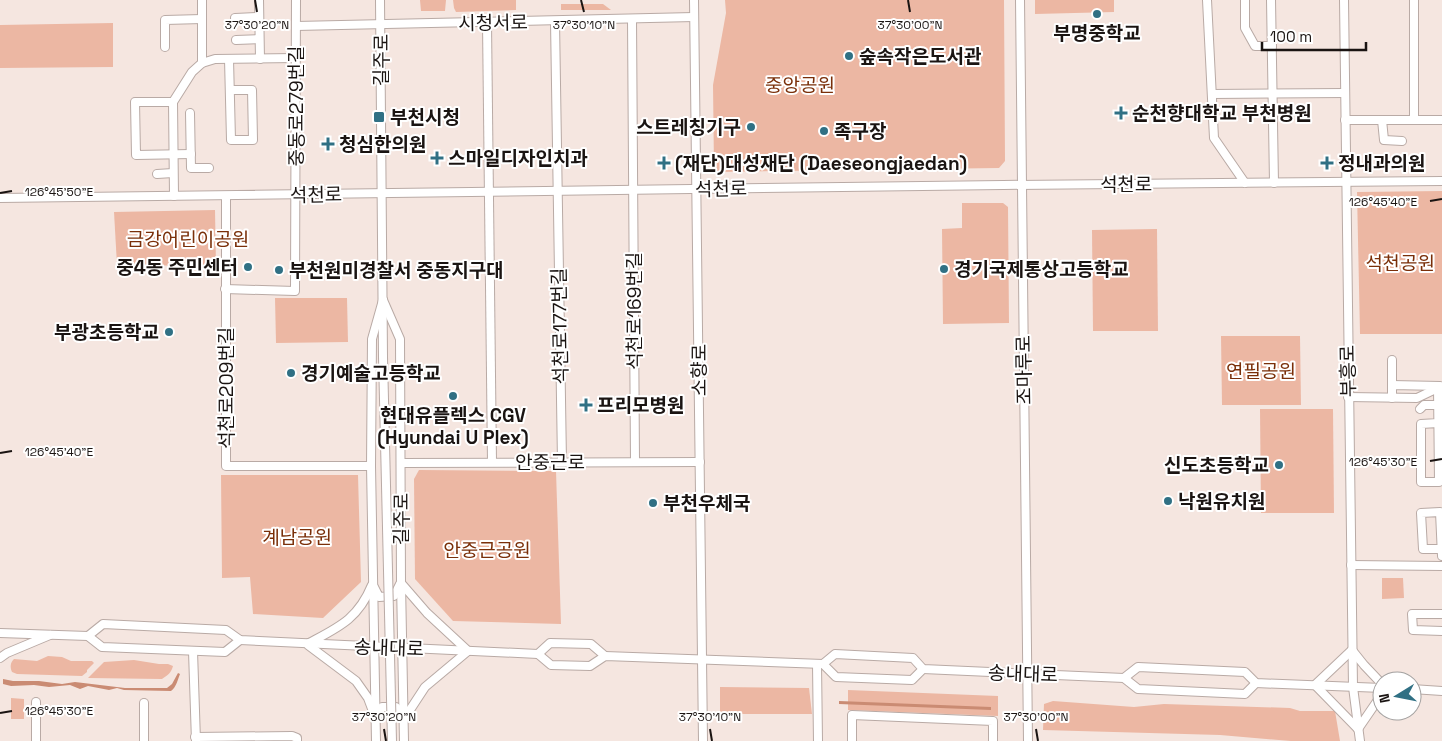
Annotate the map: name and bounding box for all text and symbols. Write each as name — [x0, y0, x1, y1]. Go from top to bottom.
marker: 부명중학교 — [1091, 8, 1103, 20]
street label: 시청서로 — [458, 10, 528, 36]
text: 37°30'20"N — [225, 17, 289, 33]
text: 37°30'10"N — [553, 17, 615, 33]
text: 37°30'00"N — [878, 17, 943, 33]
scale bar — [1262, 20, 1366, 52]
place label: 부명중학교 — [1053, 21, 1141, 46]
text: 100 m — [1270, 27, 1312, 46]
street label: 길주로 — [369, 34, 394, 86]
place label: 숲속작은도서관 — [859, 44, 982, 69]
street label: 중동로279번길 — [284, 45, 309, 167]
marker: 숲속작은도서관 — [843, 50, 855, 62]
park label: 중앙공원 — [765, 73, 835, 98]
place label: 순천향대학교 부천병원 — [1132, 101, 1312, 126]
place label: 부천시청 — [390, 105, 460, 130]
marker: 순천향대학교 부천병원 — [1114, 106, 1128, 120]
marker: 부천시청 — [372, 110, 386, 124]
place label: 스트레칭기구 — [636, 115, 741, 140]
place label: 족구장 — [834, 119, 886, 144]
marker: 스트레칭기구 — [745, 121, 757, 133]
marker: 족구장 — [818, 125, 830, 137]
place label: 청심한의원 — [339, 132, 426, 157]
marker: 청심한의원 — [321, 137, 335, 151]
place label: 스마일디자인치과 — [448, 146, 588, 171]
marker: 스마일디자인치과 — [430, 151, 444, 165]
place label: (재단)대성재단 (Daeseongjaedan) — [675, 151, 967, 176]
place label: 정내과의원 — [1338, 151, 1425, 176]
marker: (재단)대성재단 (Daeseongjaedan) — [657, 156, 671, 170]
marker: 정내과의원 — [1320, 156, 1334, 170]
street label: 석천로 — [1100, 172, 1152, 197]
street label: 석천로 — [695, 176, 747, 202]
street label: 석천로 — [290, 182, 342, 208]
text: 126°45'50"E — [25, 184, 94, 200]
text: 126°45'40"E — [1349, 194, 1417, 210]
park label: 금강어린이공원 — [127, 227, 249, 252]
park label: 석천공원 — [1365, 251, 1435, 276]
street label: 석천로169번길 — [622, 252, 647, 370]
place label: 중4동 주민센터 — [116, 255, 238, 280]
place label: 경기국제통상고등학교 — [954, 257, 1129, 282]
place label: 부천원미경찰서 중동지구대 — [289, 258, 504, 283]
marker: 중4동 주민센터 — [242, 261, 254, 273]
marker: 경기국제통상고등학교 — [938, 263, 950, 275]
marker: 부천원미경찰서 중동지구대 — [273, 264, 285, 276]
street label: 석천로177번길 — [546, 267, 574, 385]
place label: 부광초등학교 — [54, 320, 159, 345]
marker: 부광초등학교 — [163, 326, 175, 338]
street label: 석천로209번길 — [214, 327, 239, 449]
street label: 조마루로 — [1011, 335, 1037, 405]
street label: 소향로 — [687, 344, 712, 396]
street label: 부흥로 — [1335, 345, 1361, 397]
park label: 연필공원 — [1226, 359, 1296, 384]
place label: 경기예술고등학교 — [301, 361, 441, 386]
marker: 경기예술고등학교 — [285, 367, 297, 379]
marker: 현대유플렉스 CGV (Hyundai U Plex) — [447, 390, 459, 402]
place label: 프리모병원 — [597, 393, 684, 418]
marker: 프리모병원 — [579, 398, 593, 412]
place label: 현대유플렉스 CGV (Hyundai U Plex) — [377, 403, 529, 450]
text: 126°45'40"E — [25, 444, 93, 460]
street label: 안중근로 — [515, 450, 585, 475]
place label: 신도초등학교 — [1164, 453, 1269, 478]
text: 126°45'30"E — [1349, 454, 1418, 470]
marker: 신도초등학교 — [1273, 459, 1285, 471]
place label: 낙원유치원 — [1178, 489, 1265, 514]
place label: 부천우체국 — [663, 491, 750, 516]
street label: 길주로 — [389, 493, 414, 545]
marker: 낙원유치원 — [1162, 495, 1174, 507]
marker: 부천우체국 — [647, 497, 659, 509]
park label: 계남공원 — [262, 525, 332, 550]
park label: 안중근공원 — [443, 538, 531, 563]
street label: 송내대로 — [354, 634, 424, 662]
street label: 송내대로 — [988, 660, 1058, 688]
north arrow — [1372, 671, 1422, 721]
text: N — [1375, 692, 1394, 704]
text: 126°45'30"E — [25, 703, 94, 719]
text: 37°30'20"N — [352, 709, 416, 725]
text: 37°30'10"N — [679, 709, 741, 725]
text: 37°30'00"N — [1004, 709, 1069, 725]

